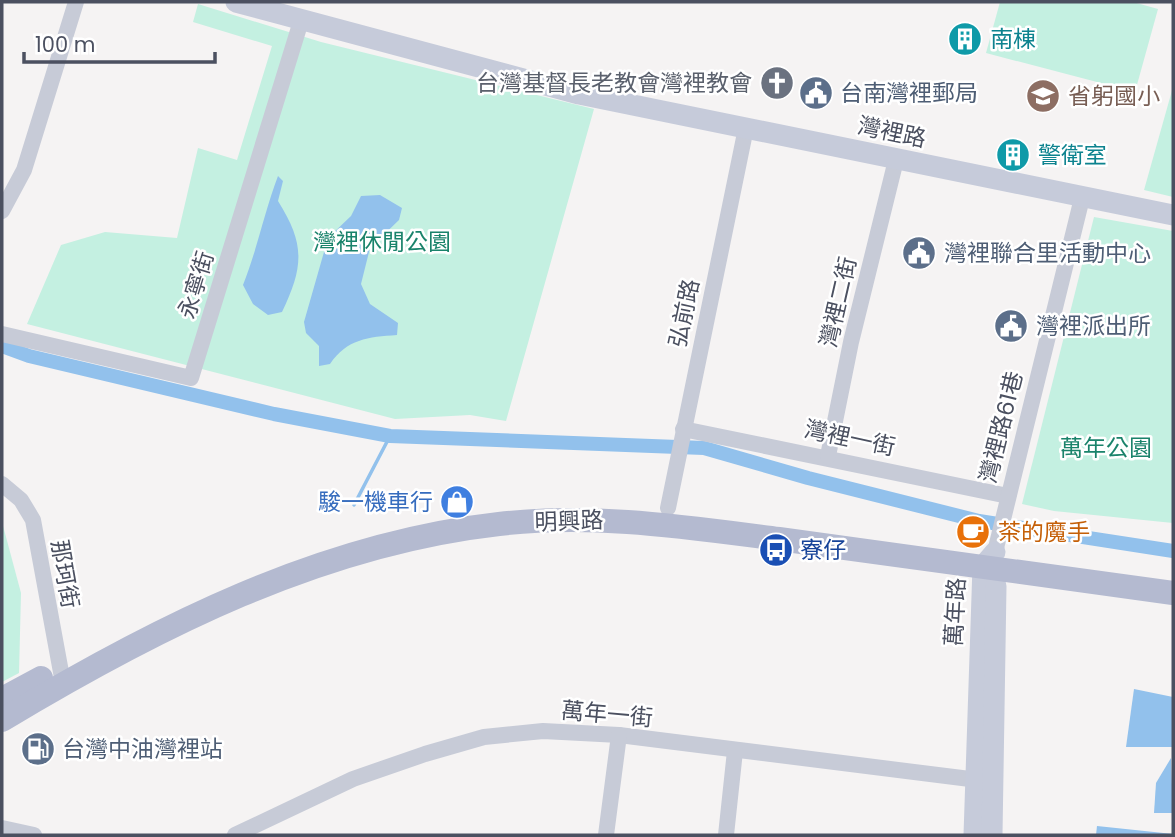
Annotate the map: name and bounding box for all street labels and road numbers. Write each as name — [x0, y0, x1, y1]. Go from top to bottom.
street label: 灣裡路 — [855, 109, 929, 155]
street label: 永寧街 — [171, 247, 221, 323]
street label: 灣裡二街 — [812, 254, 864, 350]
street label: 弘前路 — [661, 276, 707, 350]
street label: 灣裡路61巷 — [972, 368, 1030, 486]
street label: 灣裡一街 — [802, 413, 898, 463]
street label: 明興路 — [534, 504, 604, 538]
street label: 那珂街 — [43, 537, 87, 611]
street label: 萬年路 — [937, 577, 973, 647]
street label: 萬年一街 — [560, 694, 654, 734]

